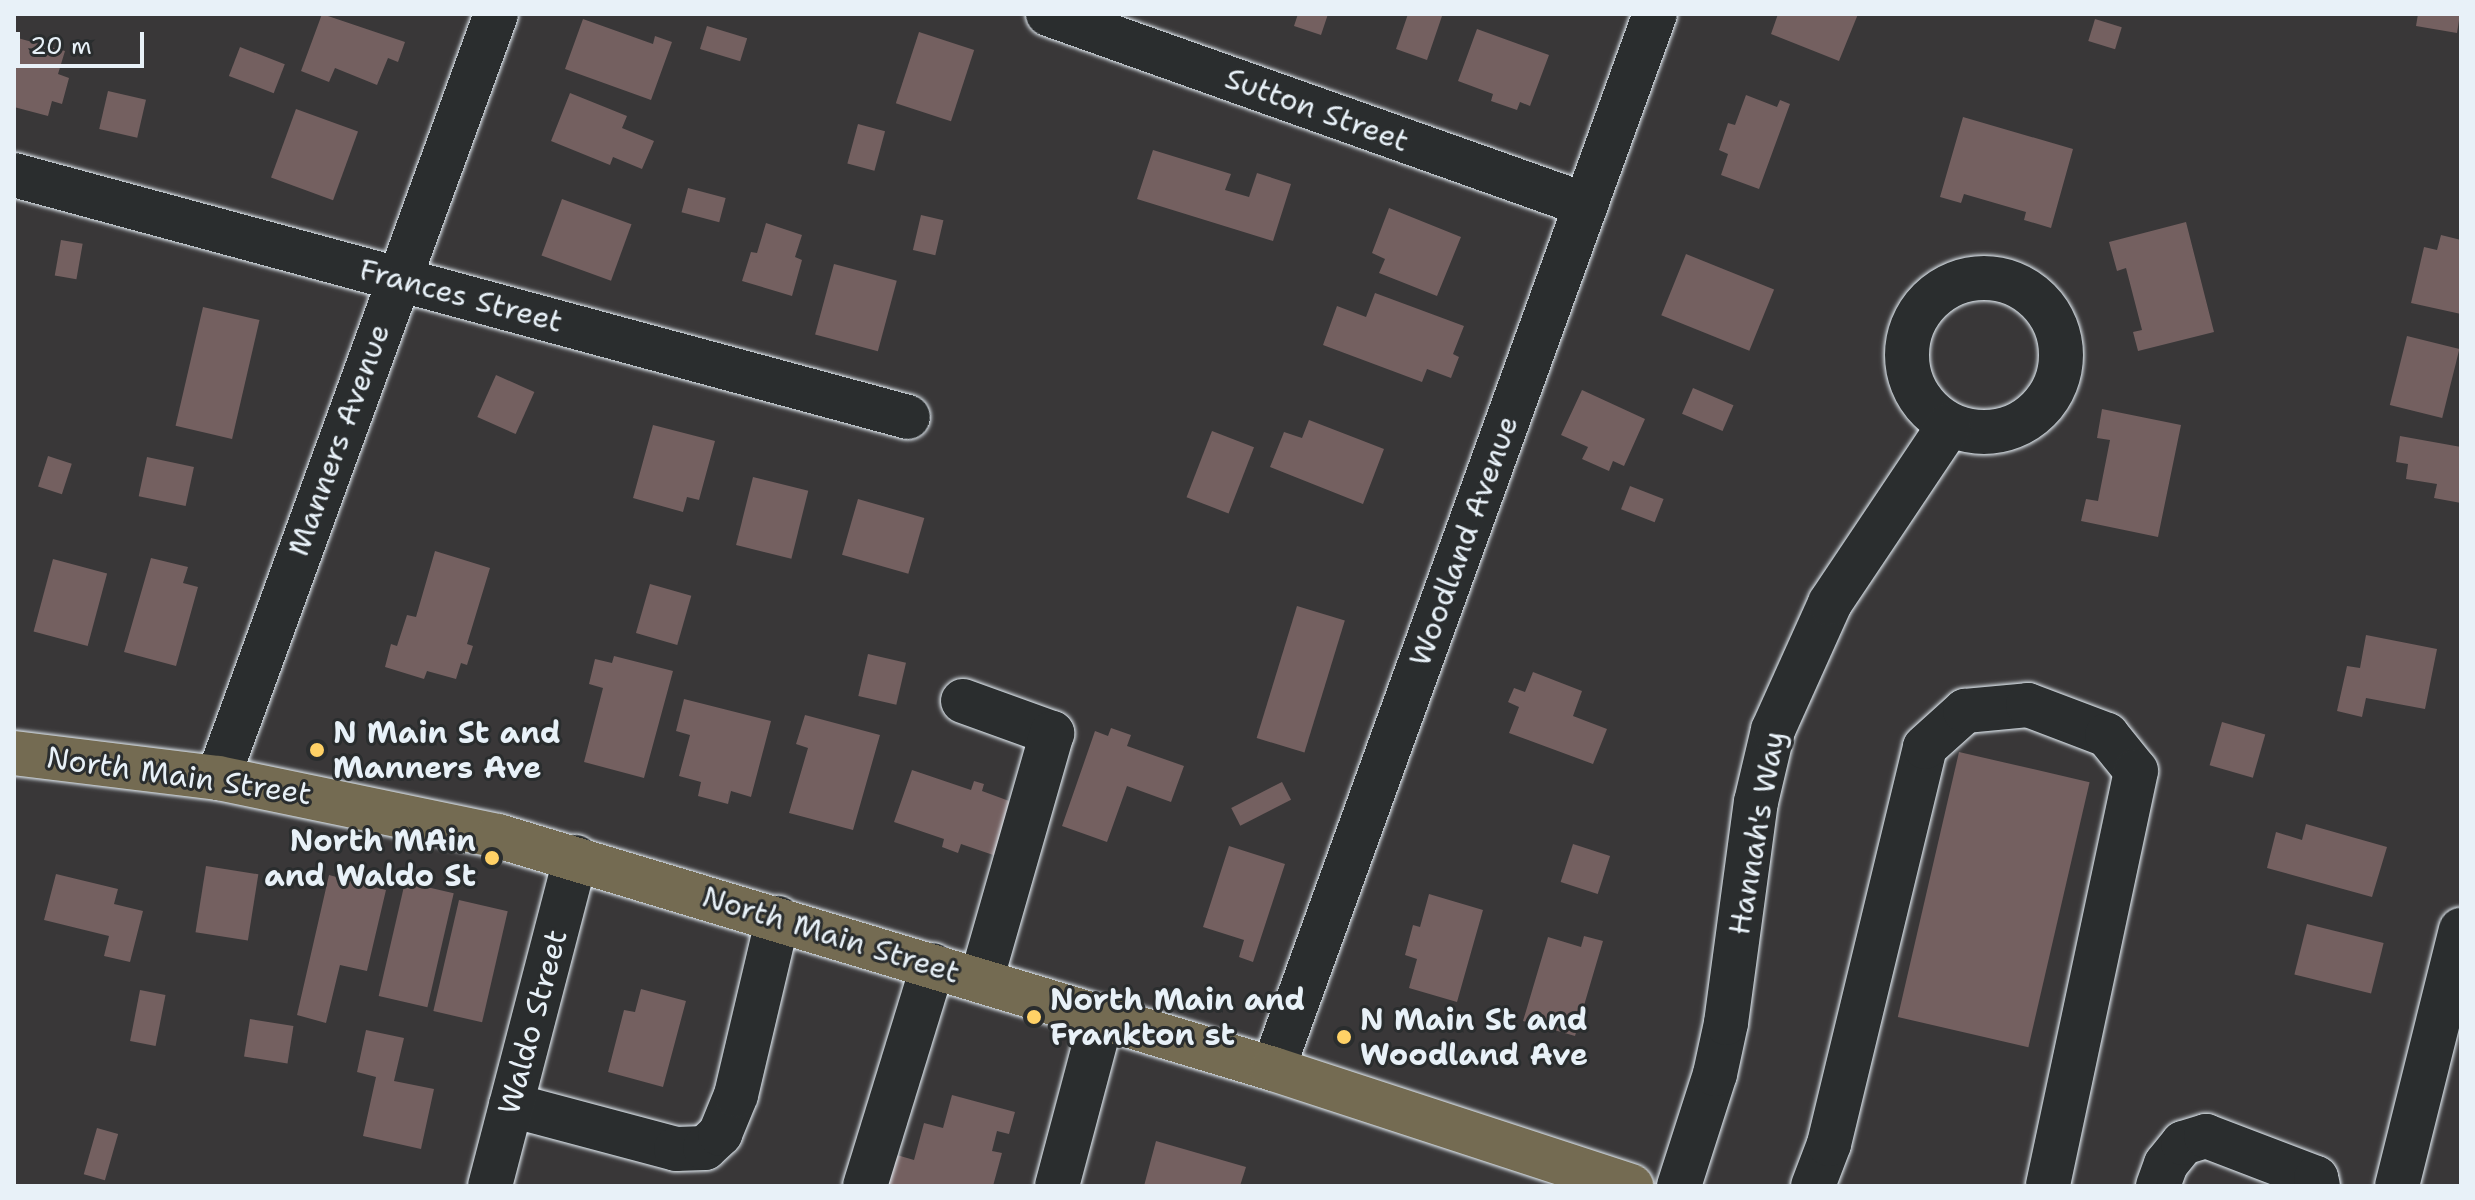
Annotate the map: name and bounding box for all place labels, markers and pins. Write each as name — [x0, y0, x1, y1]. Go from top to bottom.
place label: N Main St and Manners Ave — [333, 715, 561, 786]
marker: N Main St and Manners Ave — [308, 741, 326, 759]
place label: North MAin and Waldo St — [264, 823, 476, 894]
marker: North MAin and Waldo St — [483, 849, 501, 867]
place label: North Main and Frankton st — [1050, 982, 1305, 1052]
place label: N Main St and Woodland Ave — [1360, 1002, 1588, 1072]
marker: North Main and Frankton st — [1025, 1008, 1043, 1026]
marker: N Main St and Woodland Ave — [1335, 1028, 1353, 1046]

